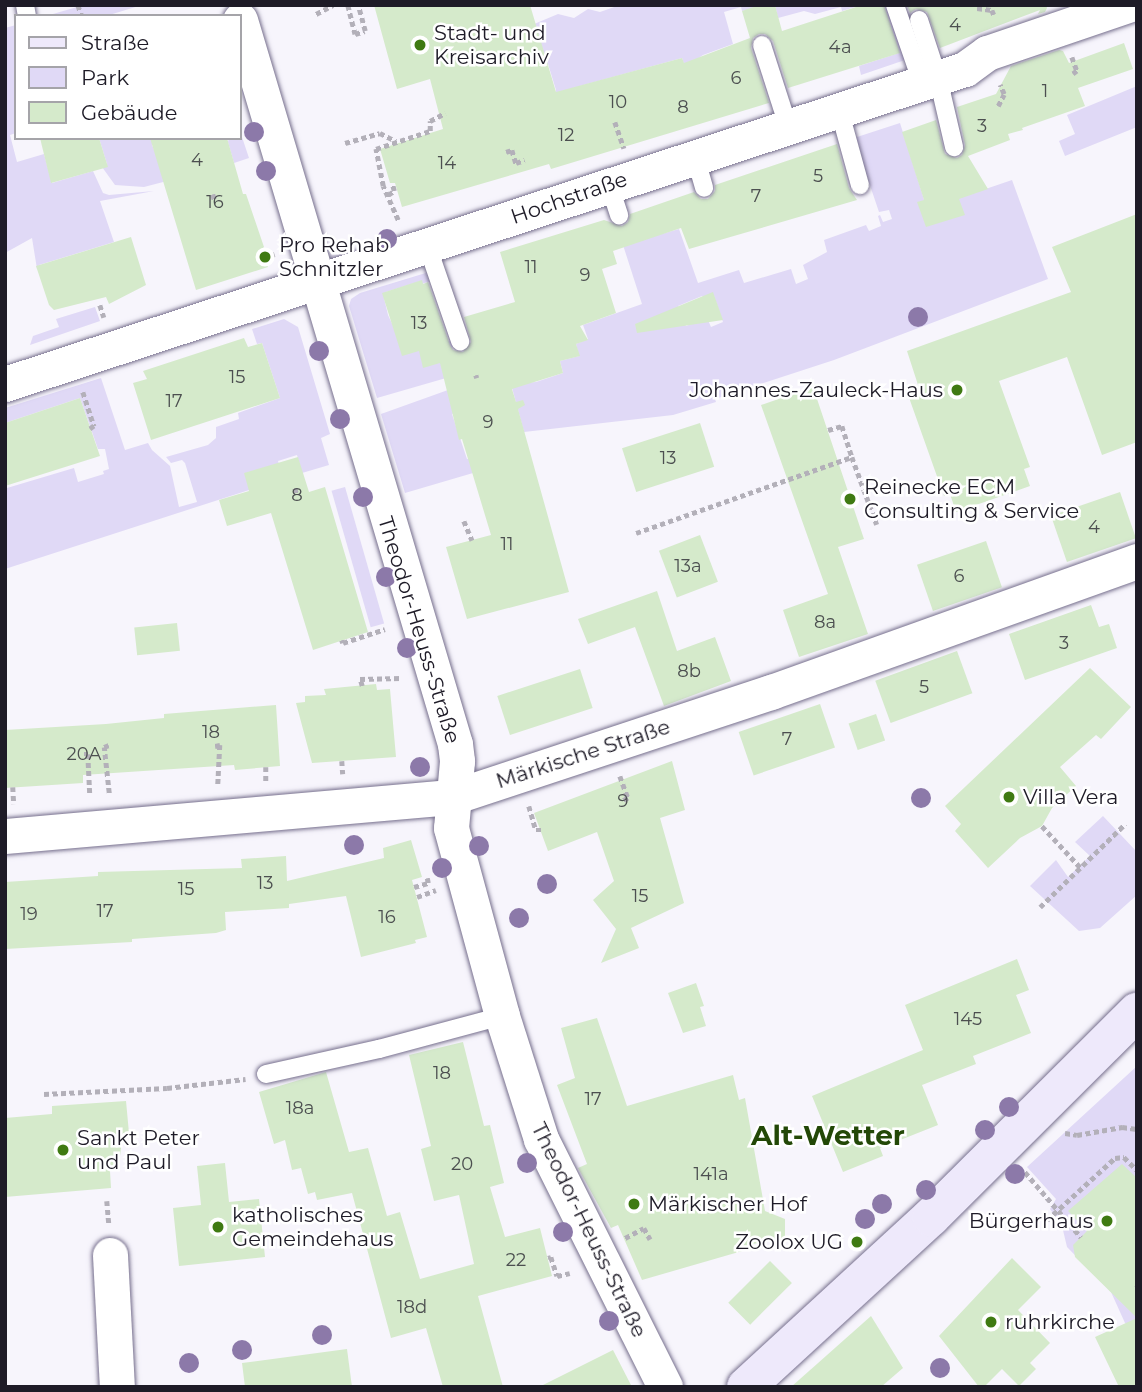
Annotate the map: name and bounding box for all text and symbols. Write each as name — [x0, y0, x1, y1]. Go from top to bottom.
legend — [14, 14, 242, 140]
house number: 4 — [949, 14, 961, 36]
place label: Stadt- und Kreisarchiv — [434, 20, 549, 70]
text: Straße — [81, 30, 149, 55]
house number: 4a — [828, 36, 852, 58]
marker: Stadt- und Kreisarchiv — [412, 37, 428, 53]
text: Park — [81, 65, 129, 90]
house number: 6 — [731, 67, 741, 89]
house number: 1 — [1042, 80, 1048, 102]
house number: 10 — [609, 91, 627, 113]
house number: 8 — [677, 96, 689, 118]
text: Gebäude — [81, 100, 178, 125]
house number: 3 — [977, 115, 987, 137]
house number: 12 — [558, 124, 574, 146]
house number: 4 — [191, 149, 203, 171]
house number: 14 — [438, 152, 456, 174]
house number: 5 — [813, 165, 823, 187]
street label: Hochstraße — [507, 166, 631, 230]
house number: 7 — [751, 185, 761, 207]
house number: 16 — [206, 191, 224, 213]
place label: Pro Rehab Schnitzler — [279, 232, 389, 282]
marker: Pro Rehab Schnitzler — [257, 249, 273, 265]
house number: 11 — [525, 256, 537, 278]
house number: 9 — [580, 264, 590, 286]
house number: 13 — [411, 312, 427, 334]
house number: 15 — [229, 366, 245, 388]
place label: Johannes-Zauleck-Haus — [689, 377, 943, 403]
marker: Johannes-Zauleck-Haus — [949, 382, 965, 398]
house number: 17 — [165, 390, 183, 412]
house number: 9 — [483, 411, 493, 433]
house number: 13 — [660, 447, 676, 469]
place label: Reinecke ECM Consulting & Service — [864, 474, 1079, 524]
house number: 8 — [291, 484, 303, 506]
marker: Reinecke ECM Consulting & Service — [842, 491, 858, 507]
street label: Theodor-Heuss-Straße — [372, 514, 466, 746]
house number: 4 — [1088, 516, 1100, 538]
house number: 11 — [501, 533, 513, 555]
house number: 13a — [674, 555, 702, 577]
house number: 6 — [954, 565, 964, 587]
house number: 8a — [814, 611, 836, 633]
house number: 3 — [1059, 632, 1069, 654]
house number: 8b — [677, 660, 701, 682]
house number: 5 — [919, 676, 929, 698]
street label: Märkische Straße — [493, 714, 673, 794]
house number: 18 — [202, 721, 220, 743]
house number: 7 — [782, 728, 792, 750]
house number: 20A — [67, 743, 101, 765]
place label: Villa Vera — [1023, 784, 1118, 810]
marker: Villa Vera — [1001, 789, 1017, 805]
house number: 9 — [618, 790, 628, 812]
house number: 13 — [257, 872, 273, 894]
house number: 15 — [178, 878, 194, 900]
house number: 15 — [632, 885, 648, 907]
house number: 17 — [96, 900, 114, 922]
house number: 19 — [20, 903, 38, 925]
house number: 16 — [378, 906, 396, 928]
house number: 145 — [954, 1008, 982, 1030]
house number: 18 — [433, 1062, 451, 1084]
house number: 17 — [584, 1088, 602, 1110]
house number: 18a — [286, 1097, 314, 1119]
street label: Theodor-Heuss-Straße — [526, 1118, 652, 1342]
district label: Alt-Wetter — [751, 1118, 905, 1152]
place label: Sankt Peter und Paul — [77, 1125, 200, 1175]
marker: Sankt Peter und Paul — [55, 1142, 71, 1158]
house number: 20 — [451, 1153, 473, 1175]
house number: 141a — [693, 1163, 729, 1185]
place label: Märkischer Hof — [648, 1191, 807, 1217]
marker: Märkischer Hof — [626, 1196, 642, 1212]
place label: katholisches Gemeindehaus — [232, 1202, 394, 1252]
place label: Bürgerhaus — [969, 1208, 1093, 1234]
marker: Bürgerhaus — [1099, 1213, 1115, 1229]
marker: katholisches Gemeindehaus — [210, 1219, 226, 1235]
place label: Zoolox UG — [735, 1229, 843, 1255]
marker: Zoolox UG — [849, 1234, 865, 1250]
house number: 22 — [506, 1249, 526, 1271]
house number: 18d — [397, 1296, 427, 1318]
place label: ruhrkirche — [1005, 1309, 1115, 1335]
marker: ruhrkirche — [983, 1314, 999, 1330]

